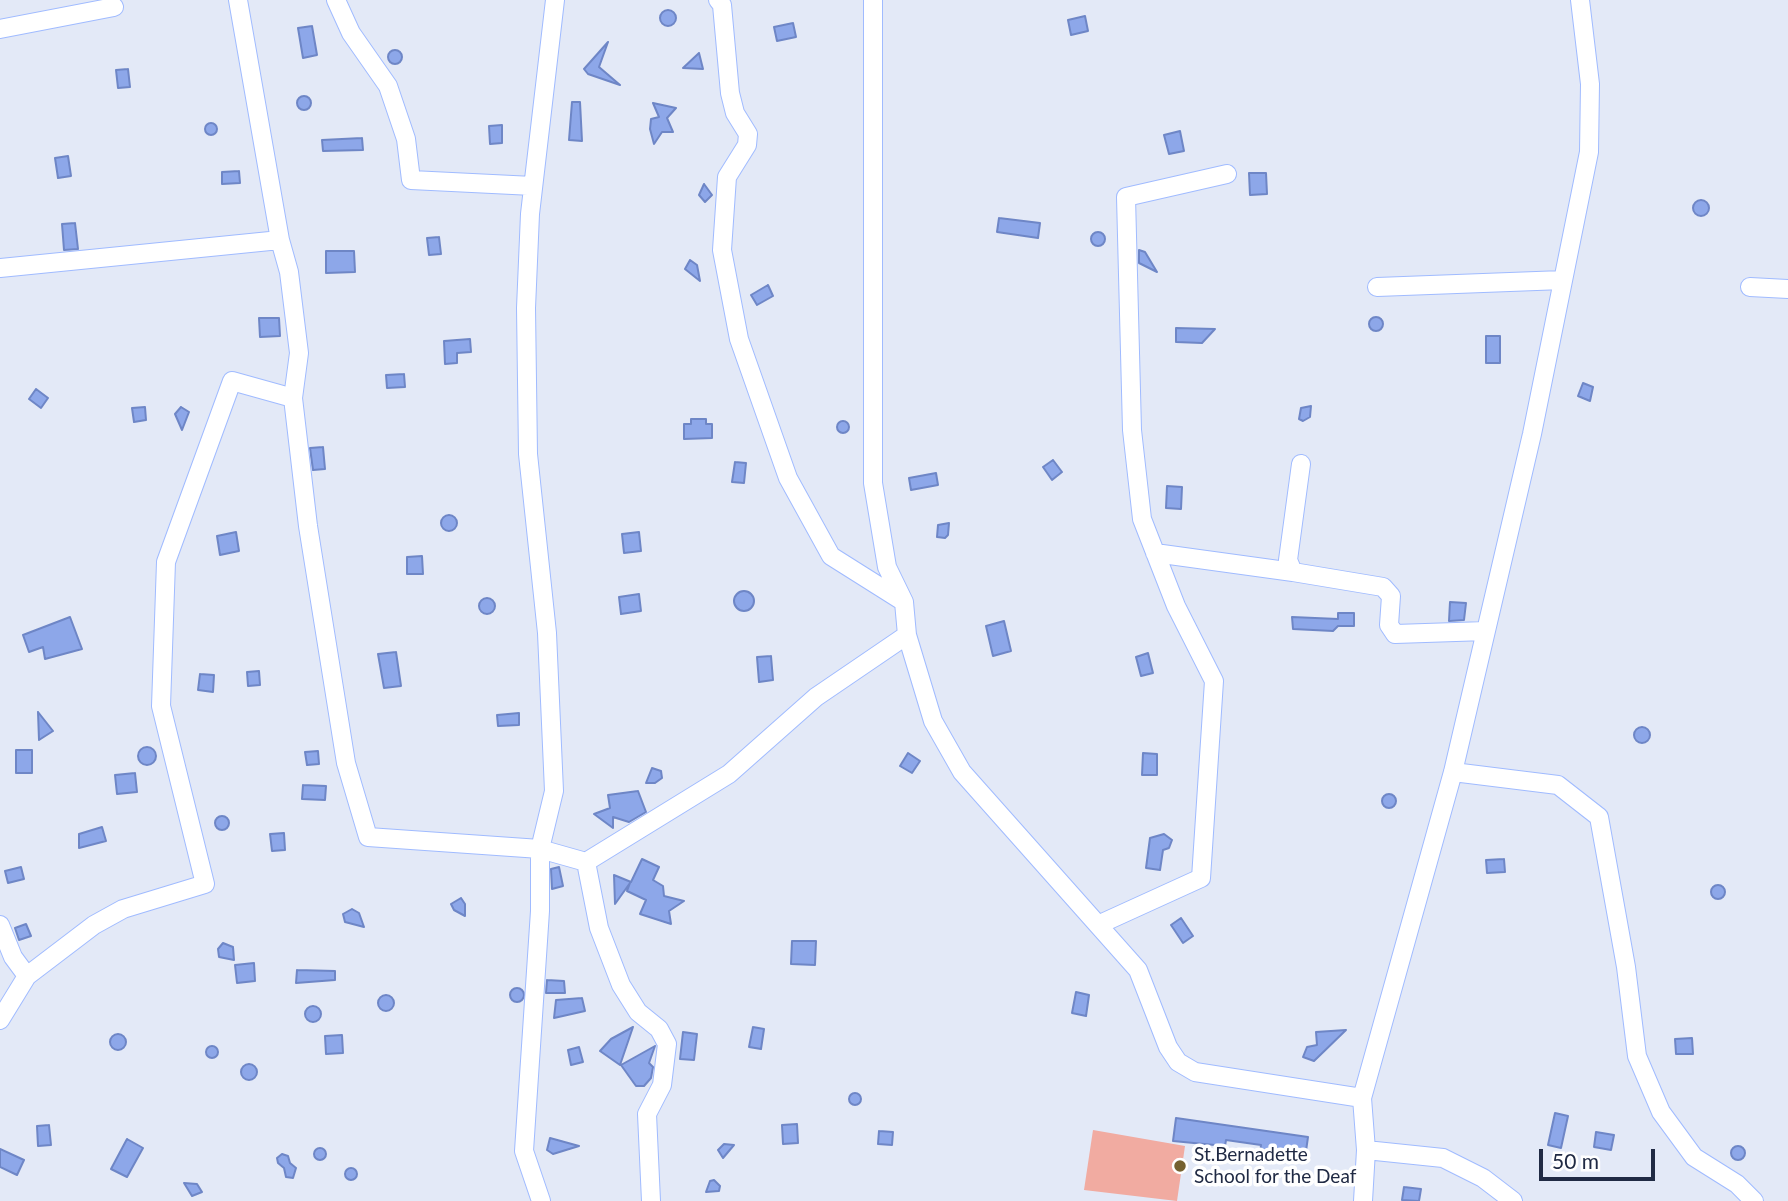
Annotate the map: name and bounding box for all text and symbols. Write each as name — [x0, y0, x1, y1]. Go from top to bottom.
scale bar — [1543, 1134, 1658, 1178]
place label: St.Bernadette School for the Deaf — [1194, 1144, 1356, 1188]
text: 50 m — [1552, 1148, 1599, 1173]
marker: St.Bernadette School for the Deaf — [1172, 1158, 1188, 1174]

